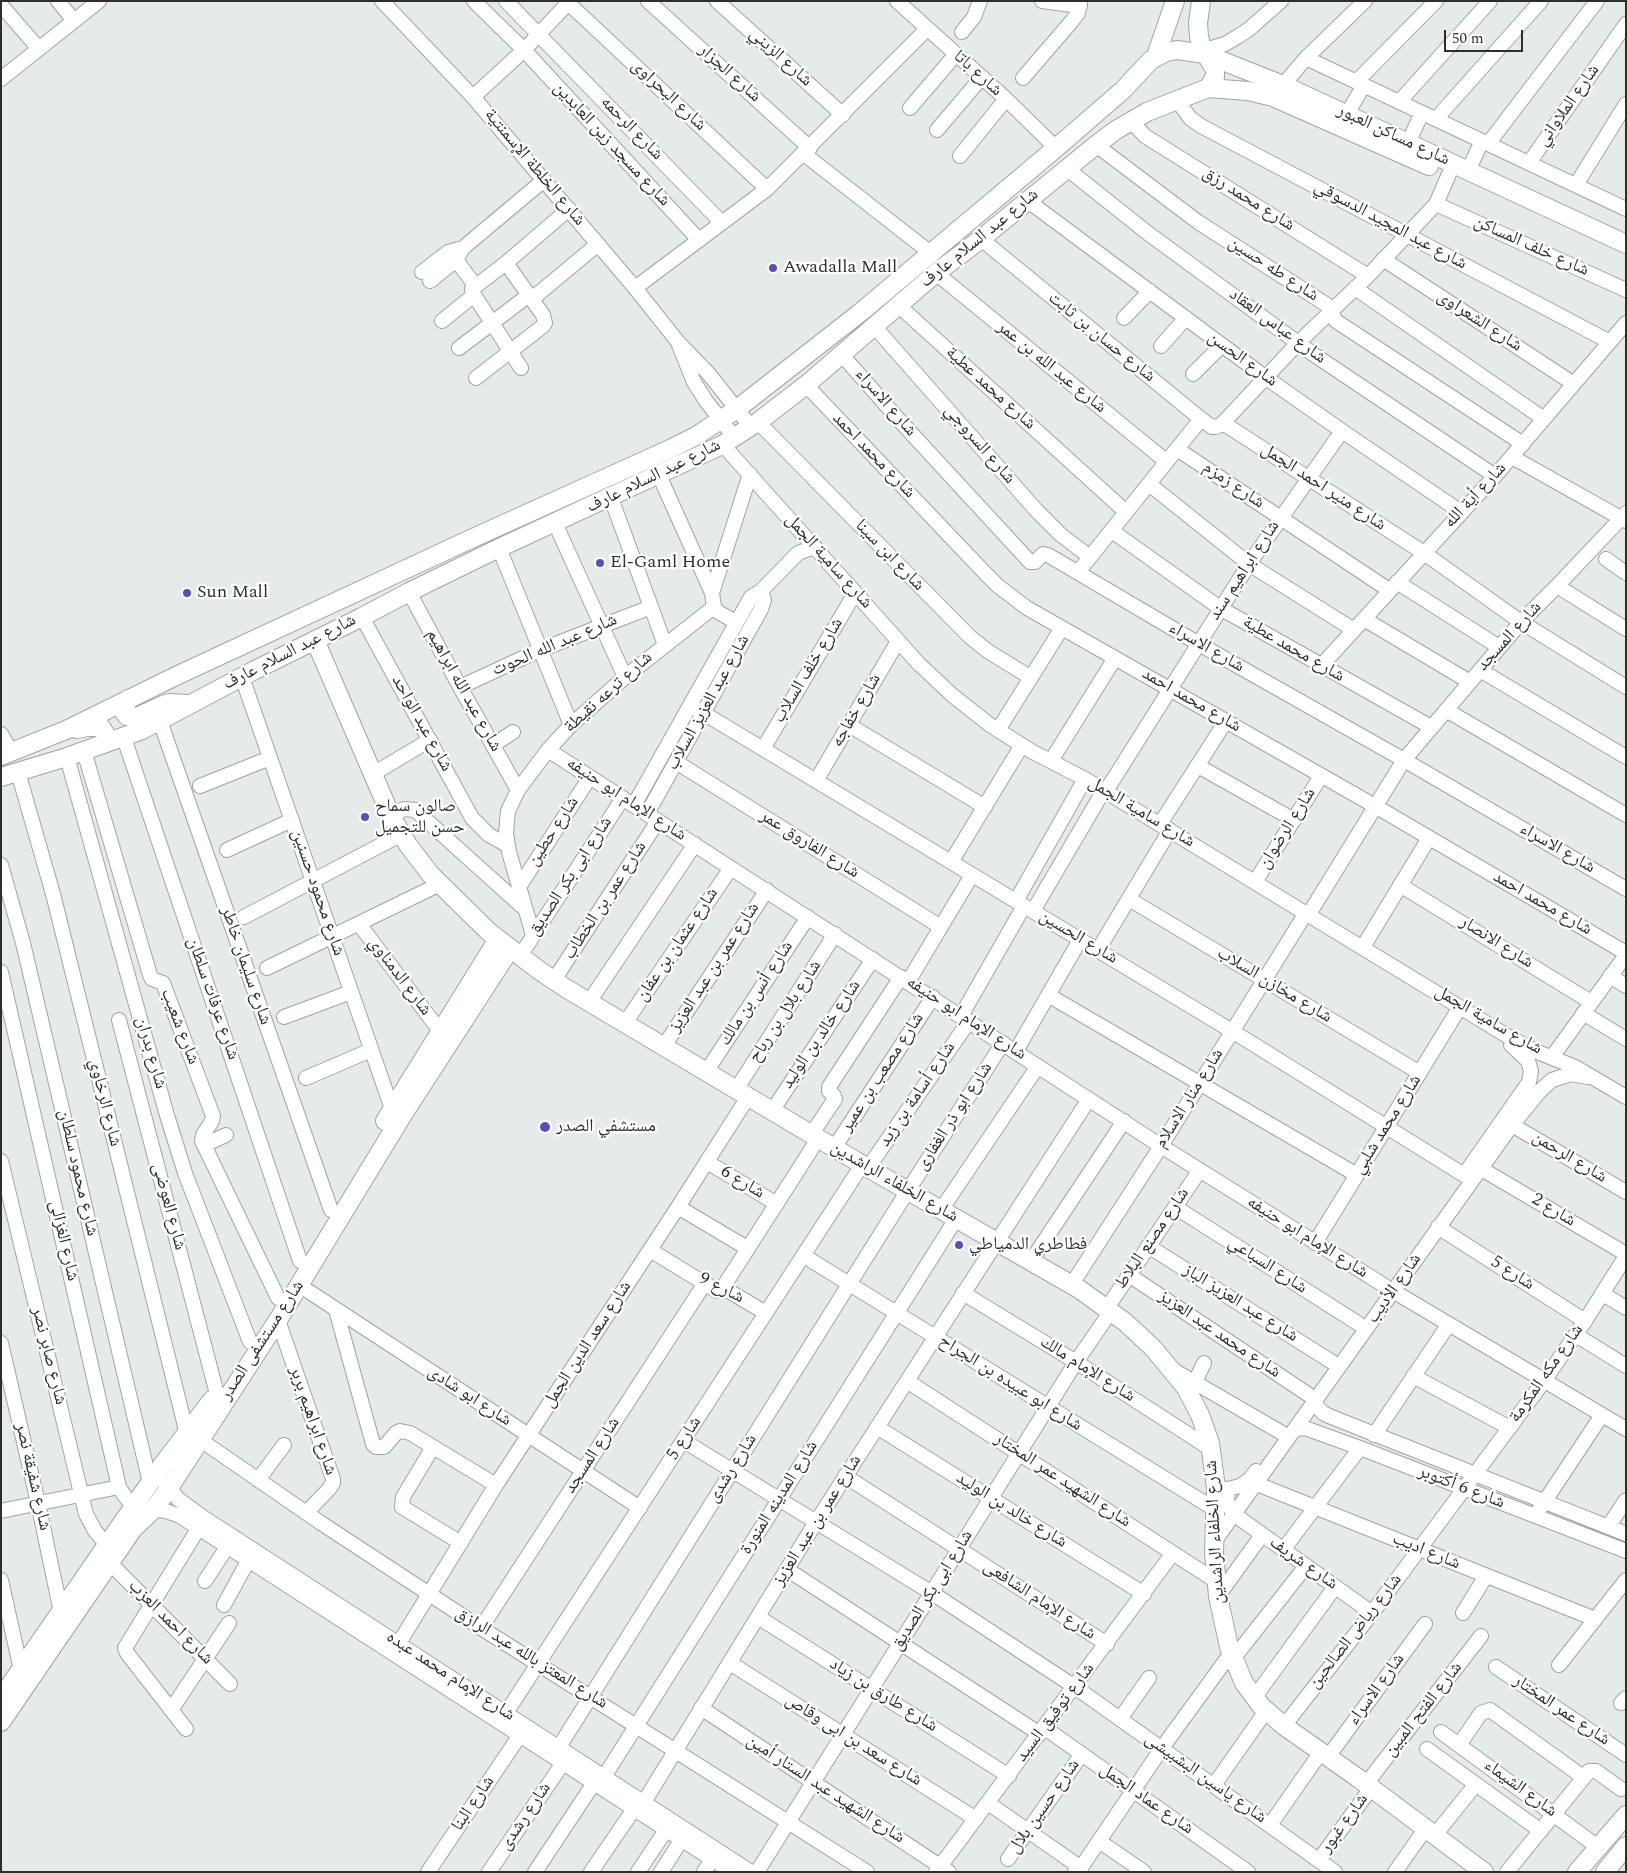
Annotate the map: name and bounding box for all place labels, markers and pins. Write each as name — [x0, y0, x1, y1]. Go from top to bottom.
place label: Awadalla Mall — [783, 257, 897, 279]
marker: Awadalla Mall — [767, 262, 779, 274]
place label: El-Gaml Home — [610, 552, 730, 574]
marker: El-Gaml Home — [594, 557, 606, 569]
place label: Sun Mall — [197, 582, 268, 604]
marker: Sun Mall — [181, 587, 193, 599]
place label: صالون سماح حسن للتجميل — [375, 796, 465, 839]
marker: صالون سماح حسن للتجميل — [359, 811, 371, 823]
place label: مستشفي الصدر — [556, 1116, 656, 1138]
marker: مستشفي الصدر — [538, 1120, 552, 1134]
place label: فطاطري الدمياطي — [969, 1234, 1087, 1256]
marker: فطاطري الدمياطي — [953, 1239, 965, 1251]

